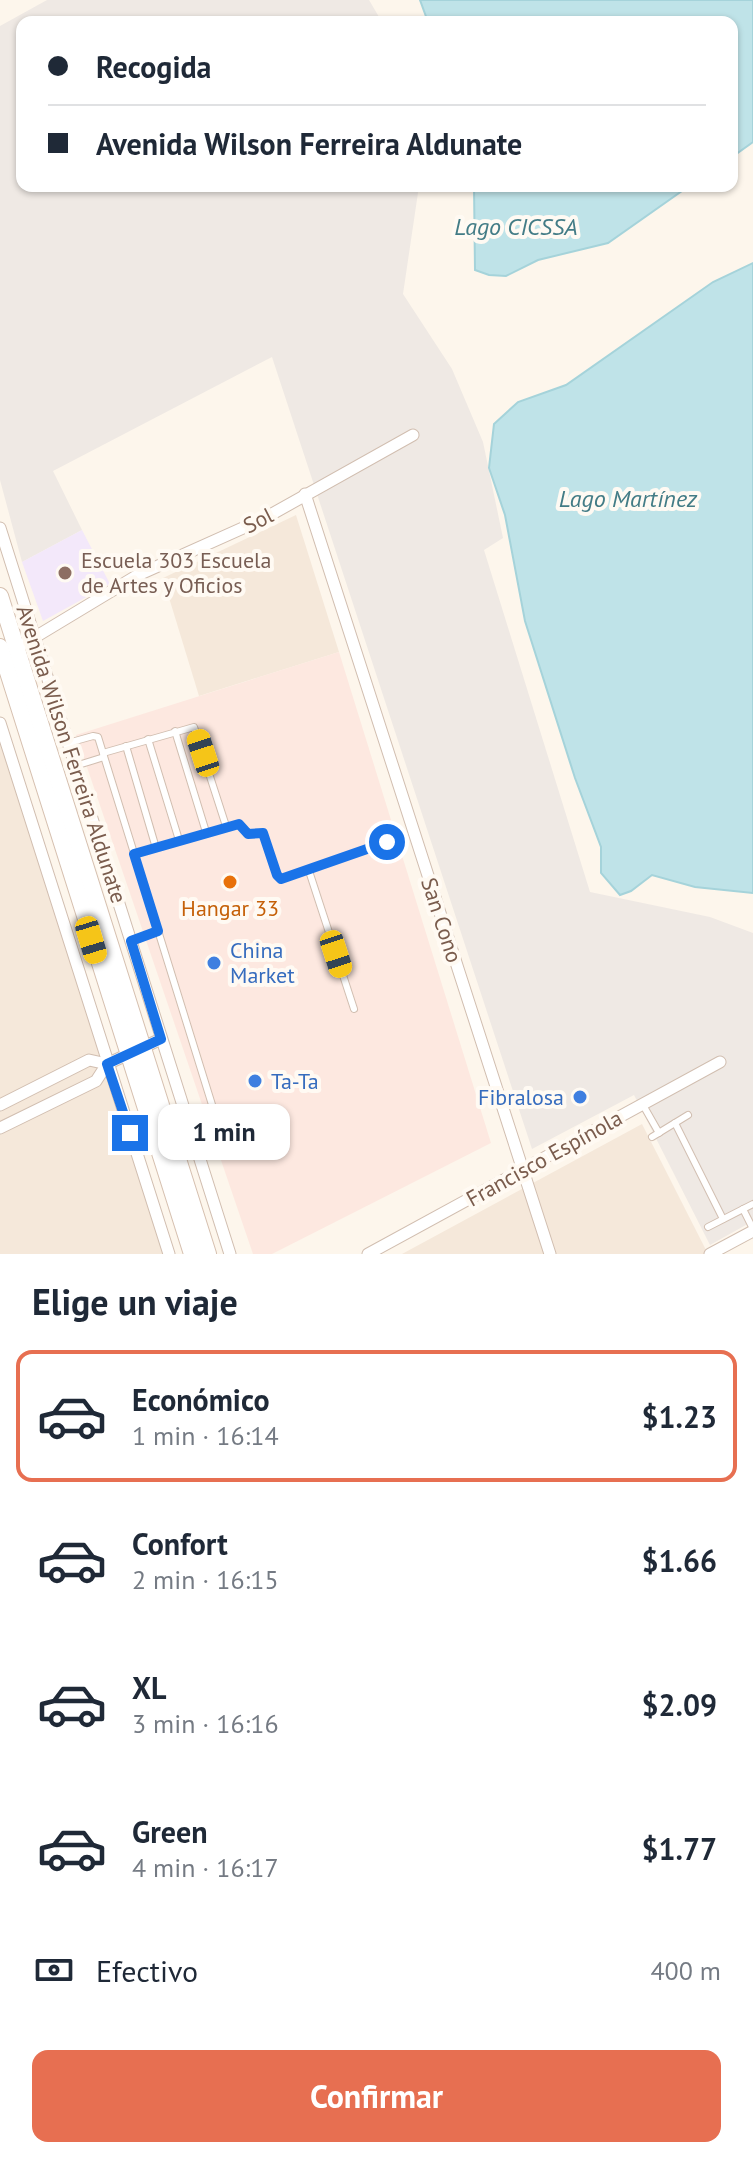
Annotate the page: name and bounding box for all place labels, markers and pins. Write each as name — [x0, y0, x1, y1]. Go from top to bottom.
place label: Escuela 303 Escuela de Artes y Oficios — [81, 546, 271, 599]
marker: Escuela 303 Escuela de Artes y Oficios — [56, 564, 74, 582]
marker: Hangar 33 — [221, 873, 239, 891]
place label: Hangar 33 — [181, 894, 279, 922]
place label: China Market — [230, 936, 295, 989]
marker: China Market — [205, 954, 223, 972]
place label: Ta-Ta — [271, 1067, 319, 1095]
marker: Ta-Ta — [246, 1072, 264, 1090]
place label: Fibralosa — [478, 1083, 564, 1111]
marker: Fibralosa — [571, 1088, 589, 1106]

